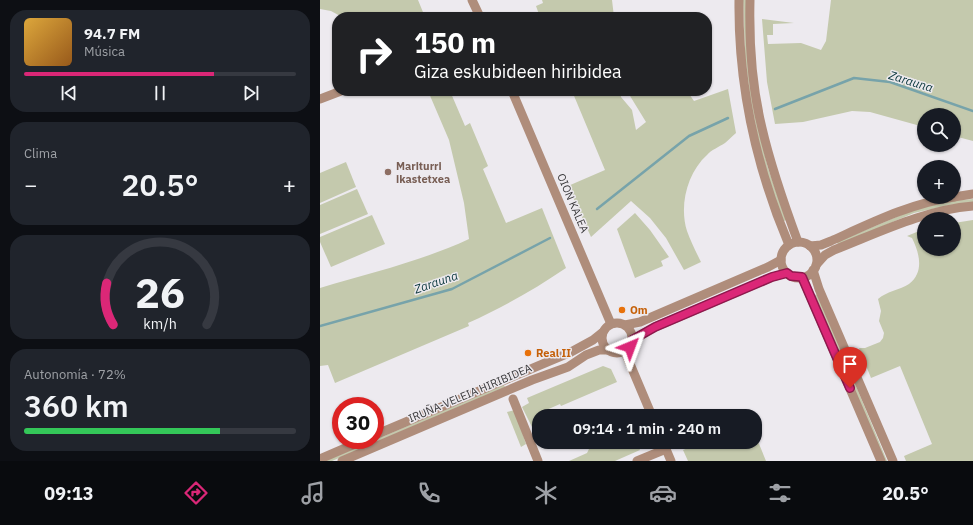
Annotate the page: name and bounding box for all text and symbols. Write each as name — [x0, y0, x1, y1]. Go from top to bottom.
text: 94.7 FM — [84, 24, 140, 43]
text: 150 m — [414, 24, 496, 61]
icon: right — [348, 28, 400, 80]
text: Música — [84, 43, 125, 60]
text: Giza eskubideen hiribidea — [414, 60, 622, 83]
water label: Zarauna — [886, 67, 935, 95]
icon: previous — [58, 82, 80, 104]
icon: pause — [149, 82, 171, 104]
icon: next — [240, 82, 262, 104]
map controls — [917, 108, 961, 256]
button: search — [917, 108, 961, 152]
text: Clima — [24, 145, 57, 162]
place label: Mariturri ikastetxea — [396, 159, 450, 186]
button: + — [917, 160, 961, 204]
text: 20.5° — [121, 165, 199, 204]
marker: Mariturri ikastetxea — [383, 167, 393, 177]
text: − — [24, 170, 37, 199]
text: + — [283, 170, 296, 199]
street label: OION KALEA — [554, 171, 592, 235]
button: − — [917, 212, 961, 256]
text: 26 — [135, 264, 185, 318]
water label: Zarauna — [411, 268, 460, 297]
place label: Om — [630, 303, 648, 317]
marker: Om — [617, 305, 627, 315]
text: km/h — [143, 313, 177, 332]
position arrow — [609, 326, 651, 368]
place label: Real II — [536, 346, 571, 360]
pin — [833, 347, 867, 388]
marker: Real II — [523, 348, 533, 358]
icon: arrive — [839, 353, 861, 375]
street label: IRUÑA-VELEIA HIRIBIDEA — [406, 361, 534, 425]
text: Autonomía · 72% — [24, 366, 126, 383]
text: 360 km — [24, 386, 129, 425]
speed limit sign: 30 — [332, 397, 384, 449]
text: 09:14 · 1 min · 240 m — [573, 419, 721, 438]
icon: directions — [182, 479, 210, 507]
icon: music — [299, 479, 327, 507]
icon: phone — [415, 479, 443, 507]
icon: climate — [532, 479, 560, 507]
icon: car — [649, 479, 677, 507]
icon: filters — [766, 479, 794, 507]
text: 09:13 — [44, 482, 93, 505]
text: 20.5° — [882, 482, 929, 505]

